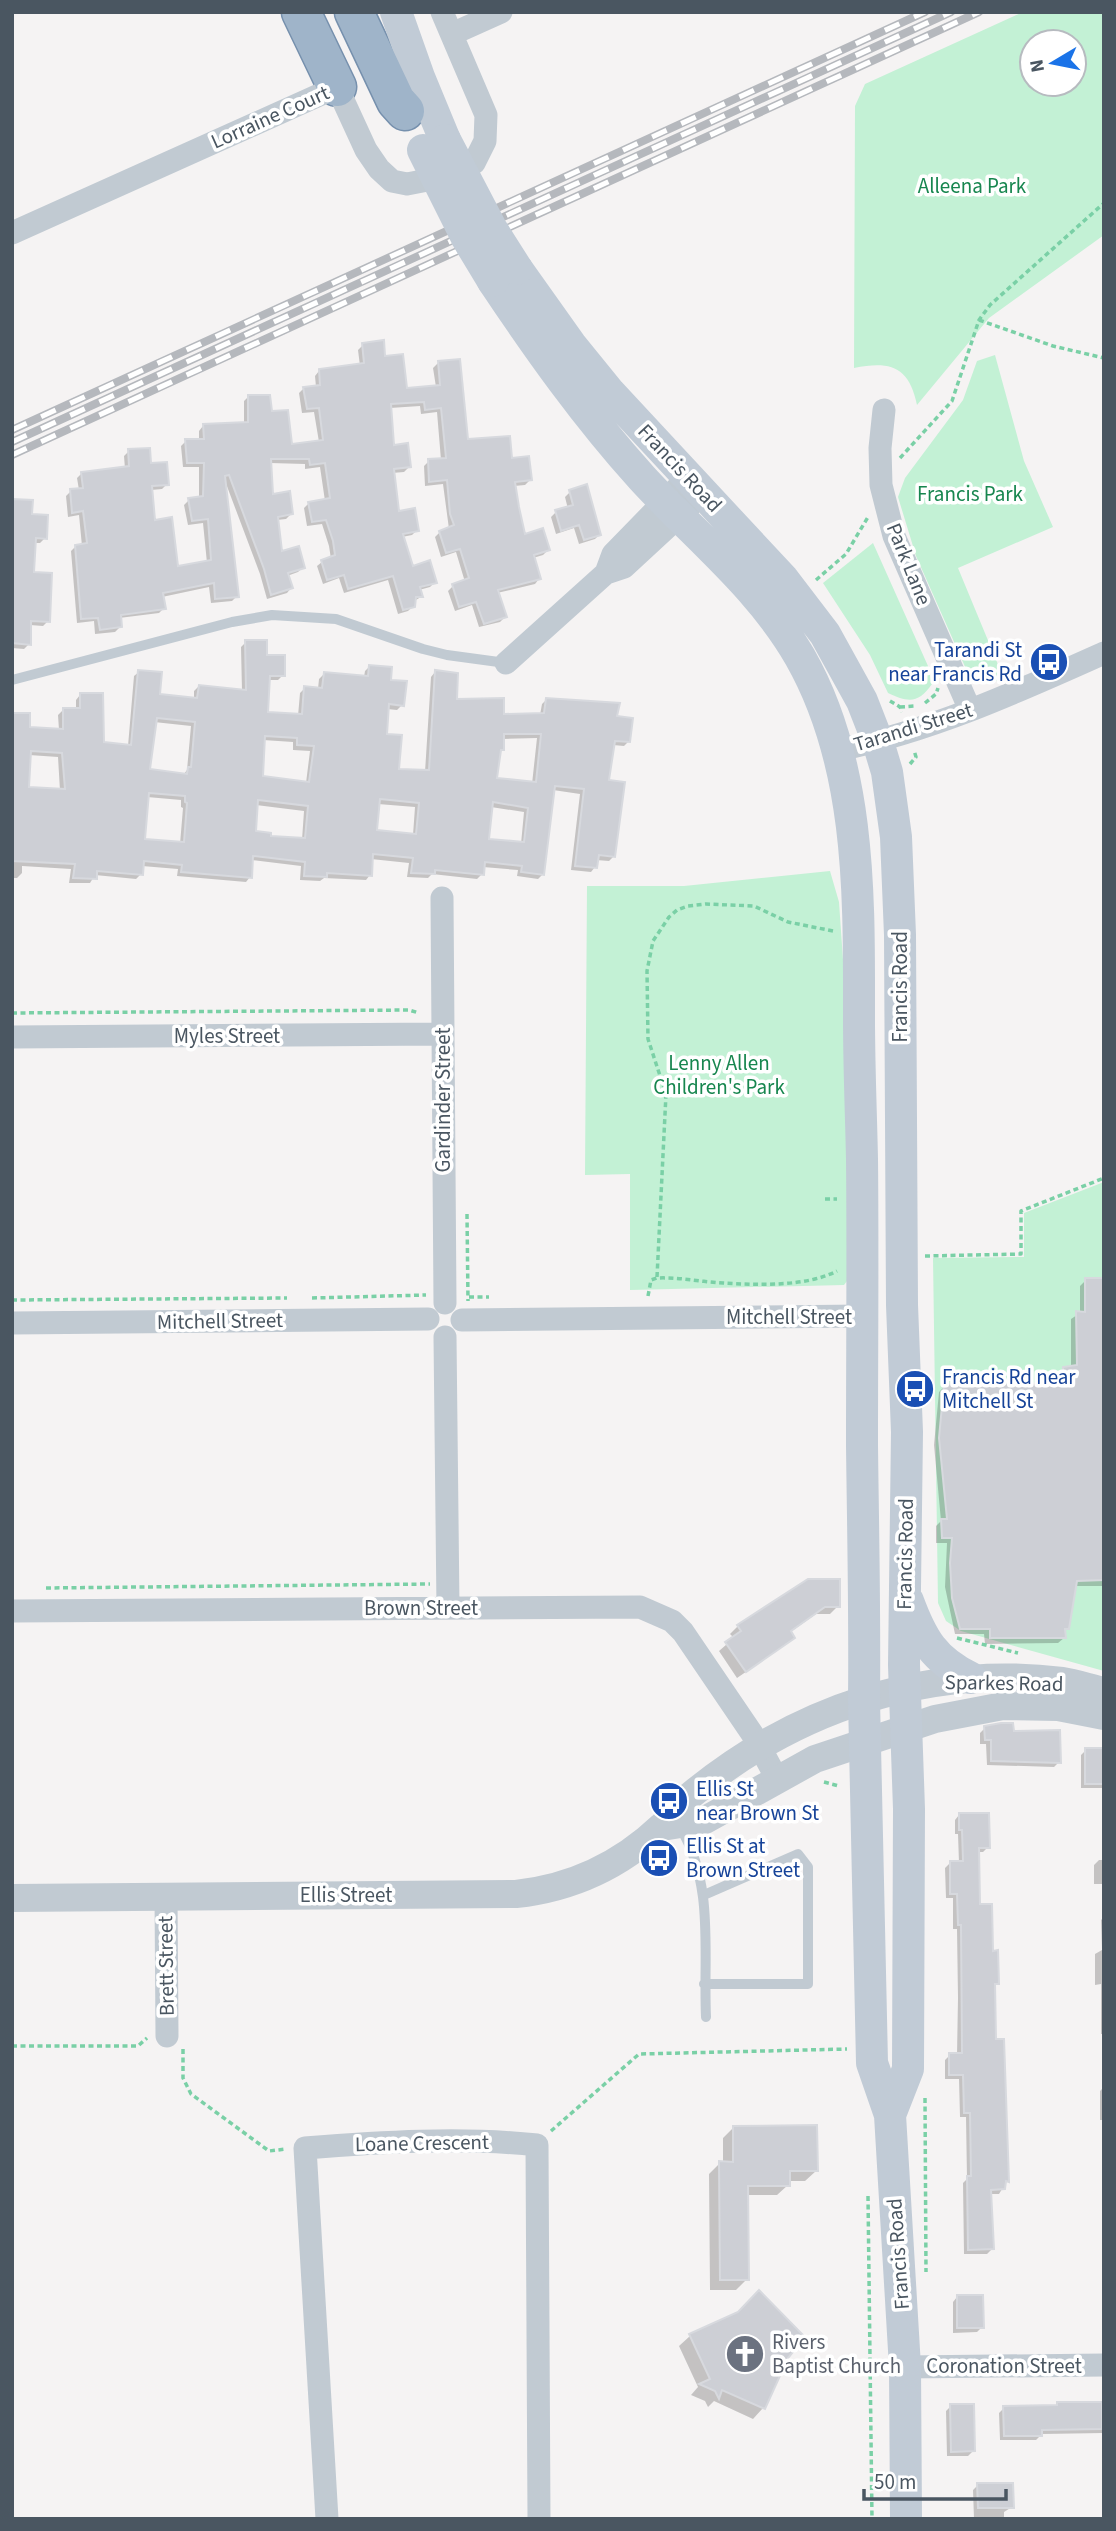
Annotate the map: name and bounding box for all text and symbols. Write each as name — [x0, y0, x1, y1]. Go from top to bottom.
north arrow — [1018, 28, 1088, 98]
text: N — [1023, 57, 1052, 74]
street label: Lorraine Court — [206, 78, 334, 156]
park label: Alleena Park — [918, 171, 1027, 201]
street label: Francis Road — [631, 417, 729, 519]
park label: Francis Park — [917, 479, 1024, 509]
street label: Park Lane — [879, 518, 939, 610]
place label: Tarandi St near Francis Rd — [888, 635, 1022, 689]
bus stop icon: Tarandi St near Francis Rd — [1028, 641, 1070, 683]
street label: Tarandi Street — [850, 695, 976, 759]
street label: Francis Road — [885, 931, 915, 1043]
street label: Myles Street — [174, 1021, 280, 1051]
street label: Gardinder Street — [428, 1027, 458, 1173]
park label: Lenny Allen Children's Park — [653, 1048, 785, 1102]
street label: Mitchell Street — [726, 1302, 852, 1332]
street label: Mitchell Street — [157, 1305, 283, 1337]
place label: Francis Rd near Mitchell St — [942, 1362, 1076, 1416]
bus stop icon: Francis Rd near Mitchell St — [894, 1368, 936, 1410]
street label: Francis Road — [889, 1498, 921, 1610]
street label: Brown Street — [364, 1593, 478, 1623]
street label: Sparkes Road — [944, 1667, 1064, 1699]
place label: Ellis St near Brown St — [696, 1774, 819, 1828]
bus stop icon: Ellis St near Brown St — [648, 1780, 690, 1822]
place label: Ellis St at Brown Street — [686, 1831, 800, 1885]
bus stop icon: Ellis St at Brown Street — [638, 1837, 680, 1879]
street label: Ellis Street — [300, 1880, 392, 1910]
street label: Brett Street — [150, 1916, 182, 2016]
street label: Loane Crescent — [355, 2127, 489, 2159]
street label: Francis Road — [879, 2197, 917, 2311]
place label: Rivers Baptist Church — [772, 2327, 901, 2381]
church icon: Rivers Baptist Church — [724, 2333, 766, 2375]
street label: Coronation Street — [926, 2351, 1082, 2381]
scale bar — [864, 2458, 1006, 2502]
text: 50 m — [874, 2467, 916, 2497]

